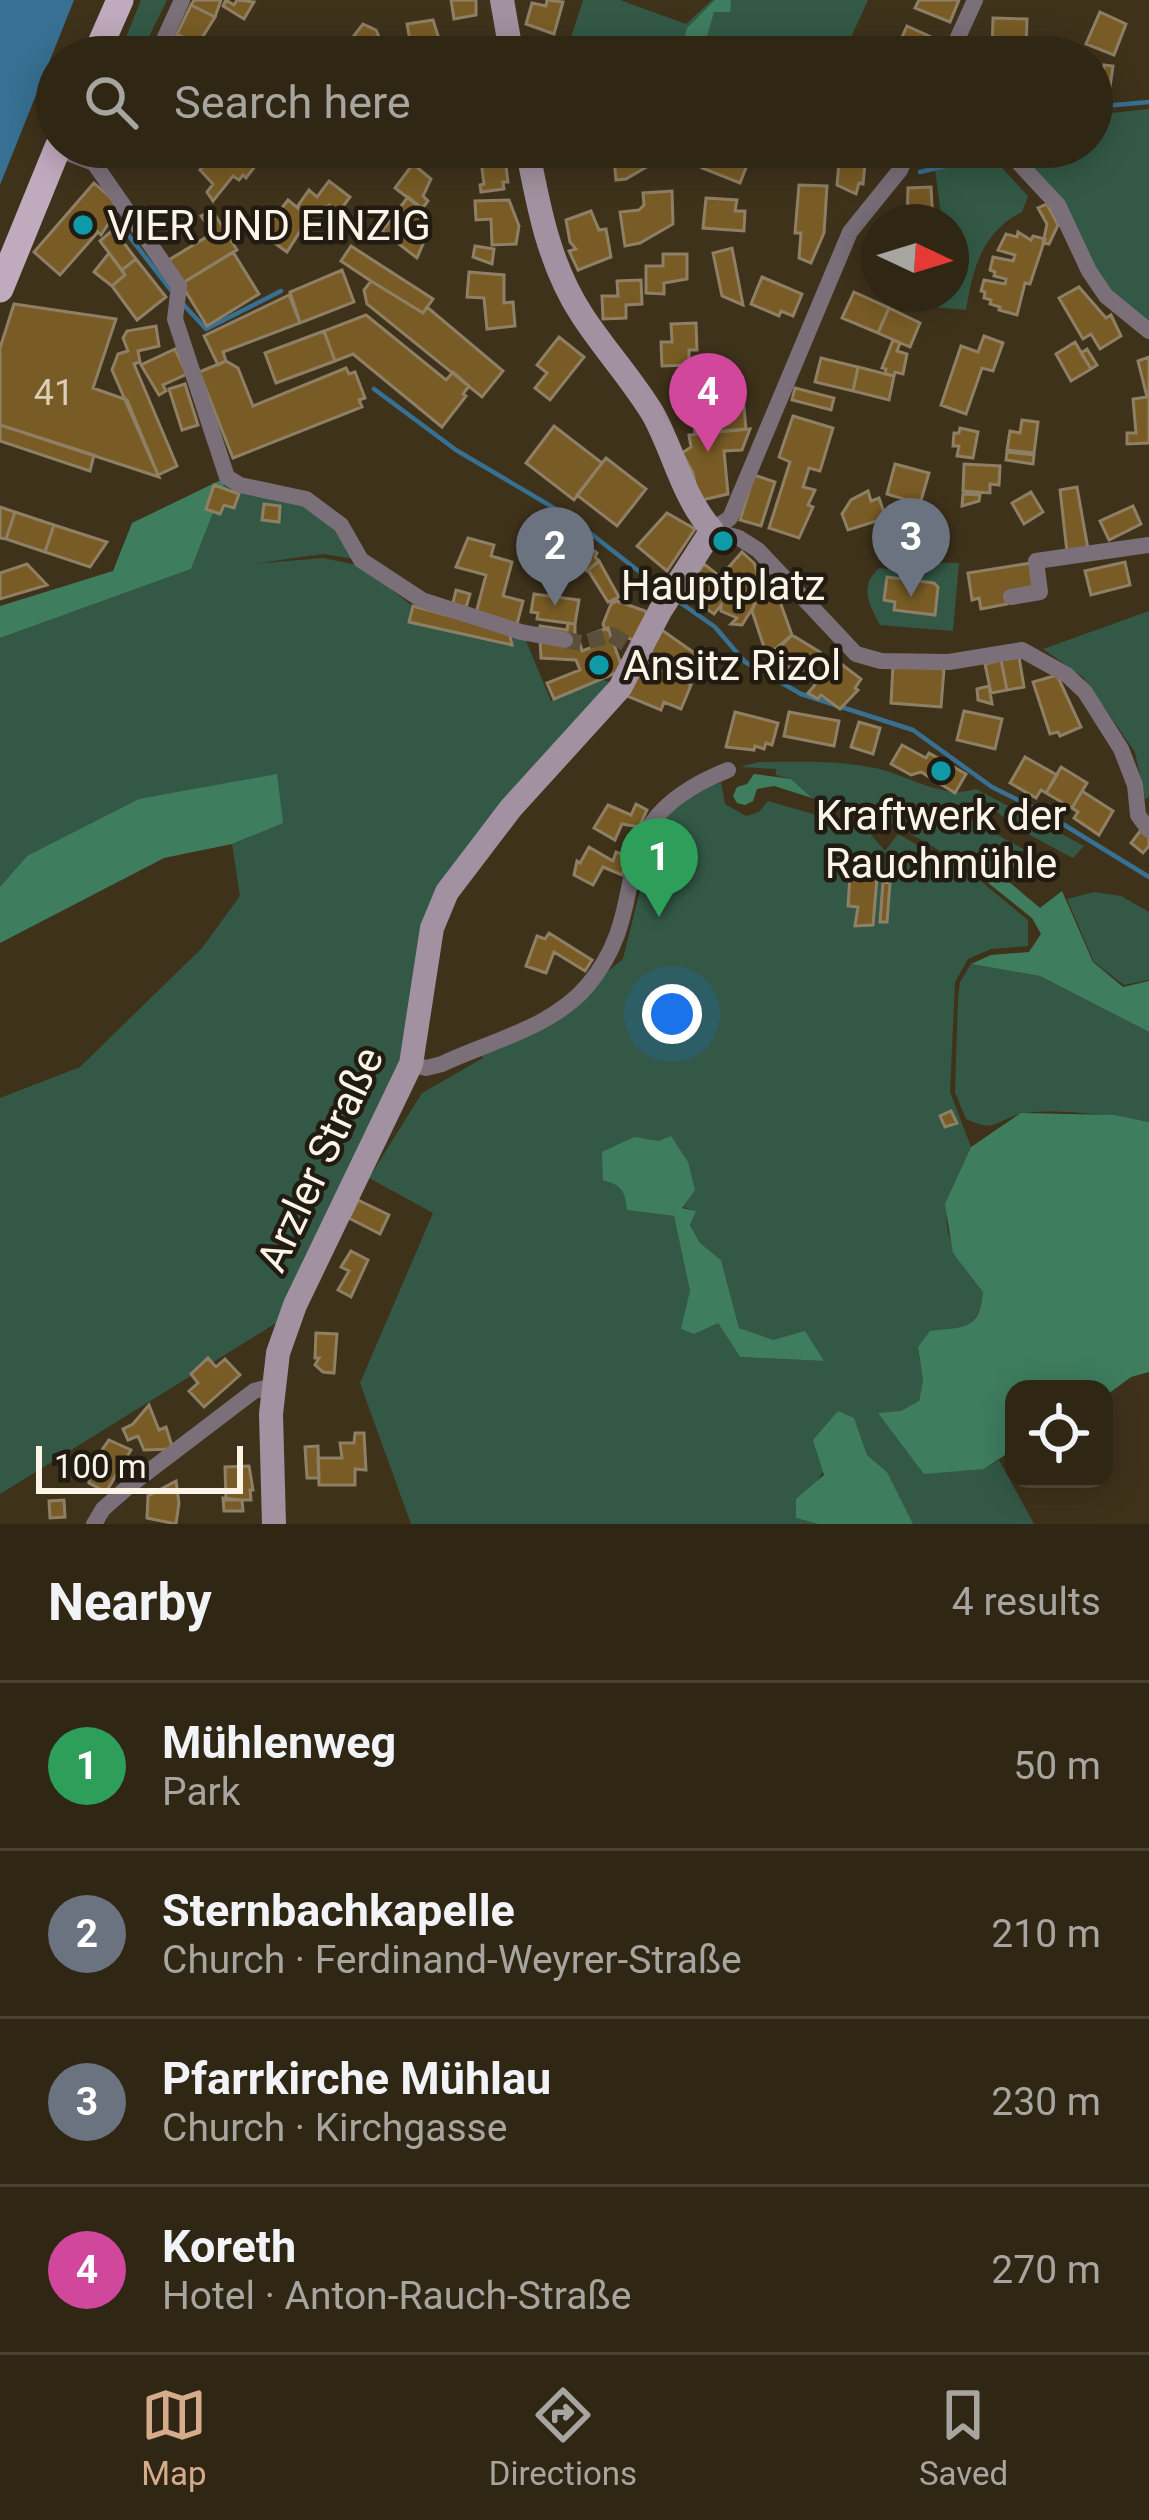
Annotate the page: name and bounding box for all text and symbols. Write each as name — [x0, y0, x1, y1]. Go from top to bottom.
search box — [36, 36, 1113, 168]
icon: search — [78, 69, 144, 135]
text: Search here — [174, 76, 411, 129]
place label: VIER UND EINZIG — [107, 201, 431, 250]
north arrow — [861, 204, 969, 312]
marker: VIER UND EINZIG — [70, 212, 96, 238]
pin: 4 — [669, 353, 747, 452]
house number: 41 — [34, 372, 74, 414]
pin: 3 — [872, 498, 950, 597]
pin: 2 — [516, 507, 594, 606]
marker: Hauptplatz — [710, 528, 736, 554]
place label: Hauptplatz — [621, 561, 825, 610]
place label: Ansitz Rizol — [623, 641, 841, 690]
marker: Ansitz Rizol — [586, 652, 612, 678]
marker: Kraftwerk der Rauchmühle — [928, 758, 954, 784]
place label: Kraftwerk der Rauchmühle — [816, 791, 1066, 888]
pin: 1 — [620, 818, 698, 917]
your location — [642, 984, 702, 1044]
street label: Arzler Straße — [247, 1039, 393, 1279]
map controls — [1005, 1380, 1113, 1488]
button: locate — [1005, 1380, 1113, 1488]
scale bar — [36, 1440, 243, 1493]
text: 100 m — [54, 1447, 147, 1486]
text: Nearby — [48, 1573, 212, 1632]
text: 4 results — [952, 1579, 1101, 1625]
text: Mühlenweg — [162, 1716, 396, 1769]
text: 1 — [76, 1743, 98, 1789]
text: 50 m — [1013, 1743, 1101, 1789]
text: Park — [162, 1769, 241, 1815]
text: Sternbachkapelle — [162, 1884, 515, 1937]
text: 2 — [76, 1911, 98, 1957]
text: 210 m — [991, 1911, 1101, 1957]
text: Church · Ferdinand-Weyrer-Straße — [162, 1937, 742, 1983]
text: Pfarrkirche Mühlau — [162, 2052, 551, 2105]
text: 3 — [76, 2079, 98, 2125]
text: 230 m — [991, 2079, 1101, 2125]
text: Church · Kirchgasse — [162, 2105, 507, 2151]
text: Koreth — [162, 2220, 296, 2273]
text: 4 — [76, 2247, 98, 2293]
text: 270 m — [991, 2247, 1101, 2293]
text: Hotel · Anton-Rauch-Straße — [162, 2273, 631, 2319]
tab: Map — [141, 2382, 207, 2493]
tab: Directions — [489, 2382, 637, 2493]
tab: Saved — [919, 2382, 1008, 2493]

